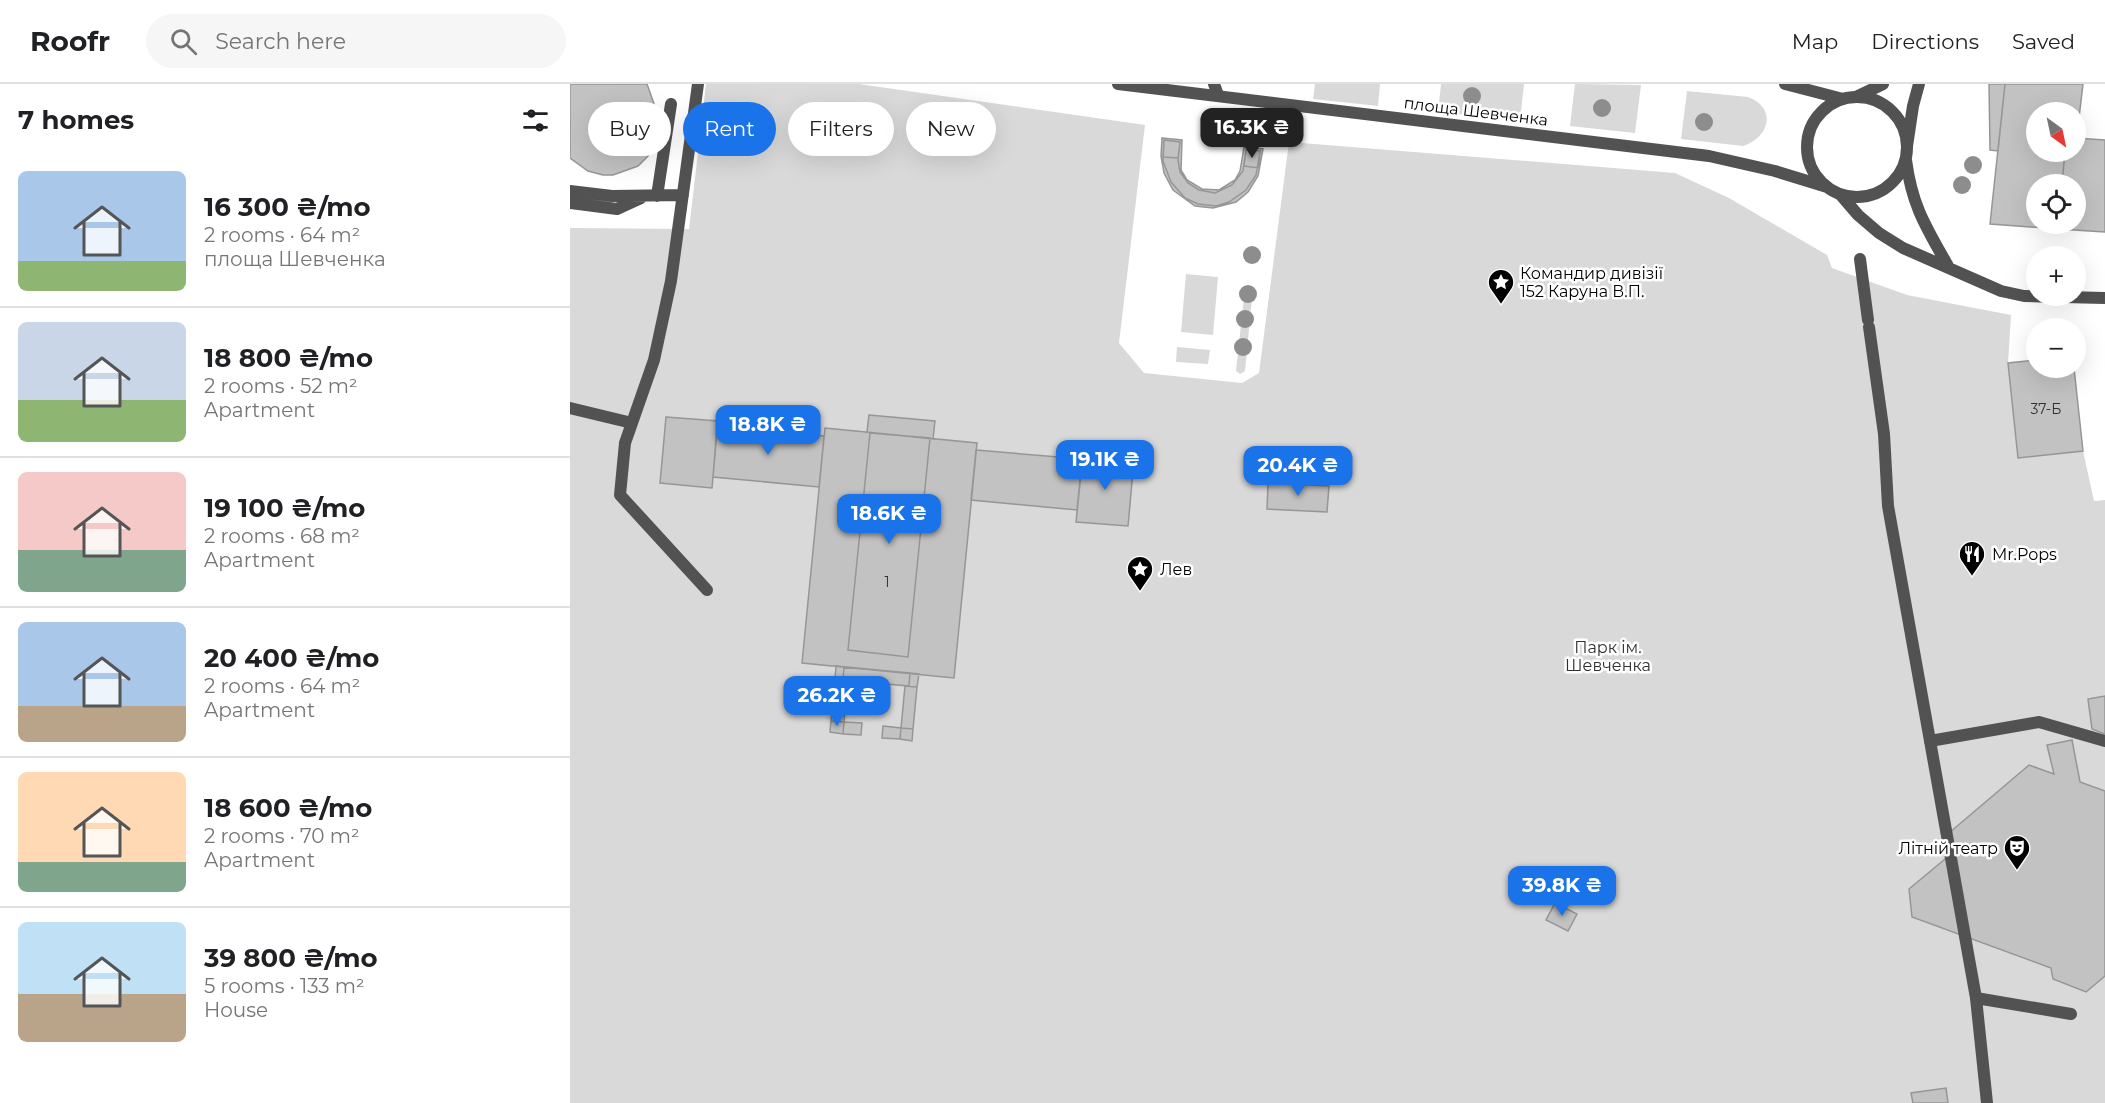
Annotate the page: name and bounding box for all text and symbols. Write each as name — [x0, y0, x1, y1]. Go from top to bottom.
search box — [146, 14, 566, 68]
text: Roofr — [30, 24, 110, 58]
icon: search — [167, 25, 200, 58]
text: Search here — [215, 28, 346, 55]
text: Map — [1792, 29, 1838, 54]
text: Directions — [1871, 29, 1979, 54]
text: Saved — [2012, 29, 2075, 54]
street label: площа Шевченка — [1403, 93, 1549, 130]
chip: Buy — [588, 102, 671, 156]
chip: Rent — [683, 102, 776, 156]
chip: Filters — [788, 102, 894, 156]
chip: New — [906, 102, 996, 156]
north arrow — [2026, 102, 2086, 162]
map controls — [2026, 102, 2086, 378]
text: 7 homes — [18, 104, 134, 136]
icon: filters — [519, 104, 552, 137]
pin: 16.3K ₴ — [1197, 108, 1307, 159]
text: 16.3K ₴ — [1214, 115, 1290, 139]
button: locate — [2026, 174, 2086, 234]
text: 16 300 ₴/mo — [204, 191, 371, 223]
icon: home — [66, 195, 138, 267]
text: 2 rooms · 64 m² — [204, 223, 360, 247]
button: + — [2026, 246, 2086, 306]
text: площа Шевченка — [204, 247, 386, 271]
place label: Командир дивізії 152 Каруна В.П. — [1520, 264, 1663, 301]
place icon: Командир дивізії 152 Каруна В.П. — [1486, 267, 1516, 305]
button: − — [2026, 318, 2086, 378]
text: 18 800 ₴/mo — [204, 342, 373, 374]
icon: home — [66, 346, 138, 418]
text: 2 rooms · 52 m² — [204, 374, 358, 398]
text: Apartment — [204, 398, 315, 422]
house number: 37-Б — [2031, 400, 2061, 418]
pin: 18.8K ₴ — [713, 405, 823, 456]
text: 18.8K ₴ — [730, 412, 806, 436]
pin: 19.1K ₴ — [1050, 440, 1160, 491]
pin: 20.4K ₴ — [1243, 446, 1353, 497]
text: 19.1K ₴ — [1070, 447, 1140, 471]
text: 20.4K ₴ — [1257, 453, 1339, 477]
text: 19 100 ₴/mo — [204, 492, 365, 524]
pin: 18.6K ₴ — [834, 494, 944, 545]
icon: home — [66, 496, 138, 568]
text: 18.6K ₴ — [851, 501, 927, 525]
text: 2 rooms · 68 m² — [204, 524, 360, 548]
restaurant icon: Mr.Pops — [1957, 539, 1987, 577]
place label: Mr.Pops — [1992, 545, 2057, 564]
text: Apartment — [204, 548, 315, 572]
place icon: Лев — [1125, 554, 1155, 592]
place label: Лев — [1160, 560, 1192, 579]
house number: 1 — [884, 573, 890, 591]
park label: Парк iм. Шевченка — [1565, 638, 1651, 675]
text: 20 400 ₴/mo — [204, 642, 379, 674]
icon: home — [66, 646, 138, 718]
text: 2 rooms · 64 m² — [204, 674, 360, 698]
pin: 26.2K ₴ — [782, 676, 892, 727]
text: 26.2K ₴ — [798, 683, 876, 707]
text: Apartment — [204, 698, 315, 722]
text: 18 600 ₴/mo — [204, 792, 372, 824]
icon: home — [66, 796, 138, 868]
text: 2 rooms · 70 m² — [204, 824, 360, 848]
theatre icon: Літній театр — [2002, 833, 2032, 871]
place label: Літній театр — [1898, 839, 1998, 858]
text: Apartment — [204, 848, 315, 872]
pin: 39.8K ₴ — [1507, 866, 1617, 917]
text: 39.8K ₴ — [1522, 873, 1602, 897]
text: 39 800 ₴/mo — [204, 942, 378, 974]
icon: home — [66, 946, 138, 1018]
text: 5 rooms · 133 m² — [204, 974, 365, 998]
text: House — [204, 998, 268, 1022]

